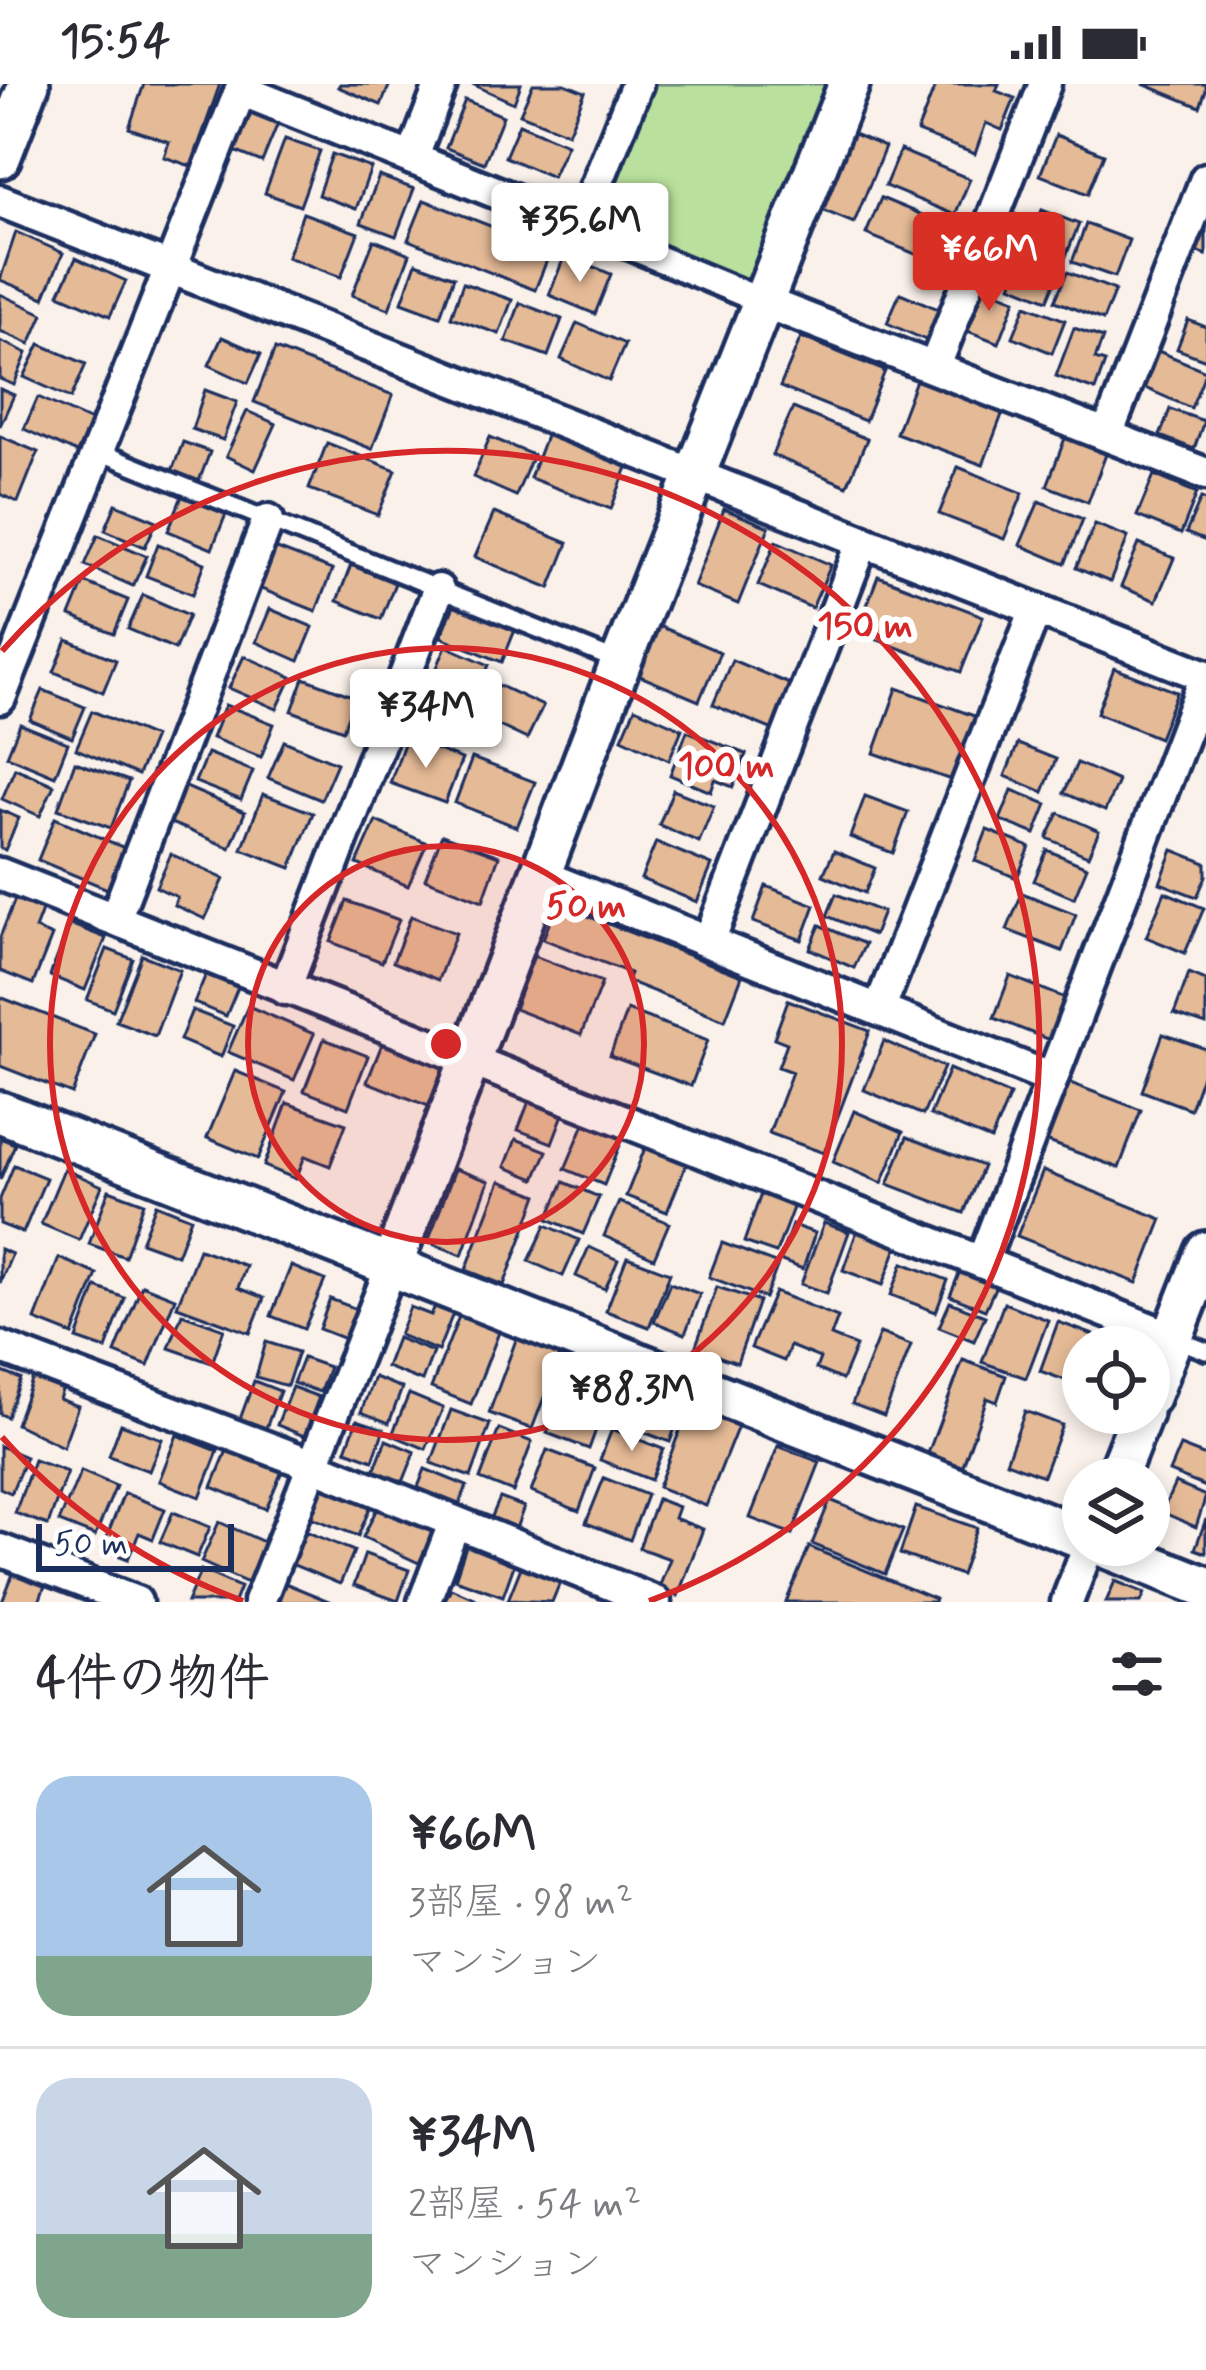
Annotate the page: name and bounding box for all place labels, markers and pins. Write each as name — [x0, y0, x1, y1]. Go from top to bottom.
pin: ¥35.6M — [482, 183, 678, 285]
pin: ¥66M — [918, 212, 1060, 314]
pin: ¥34M — [355, 669, 497, 771]
centre of rings — [425, 1023, 467, 1065]
pin: ¥88.3M — [534, 1352, 730, 1454]

